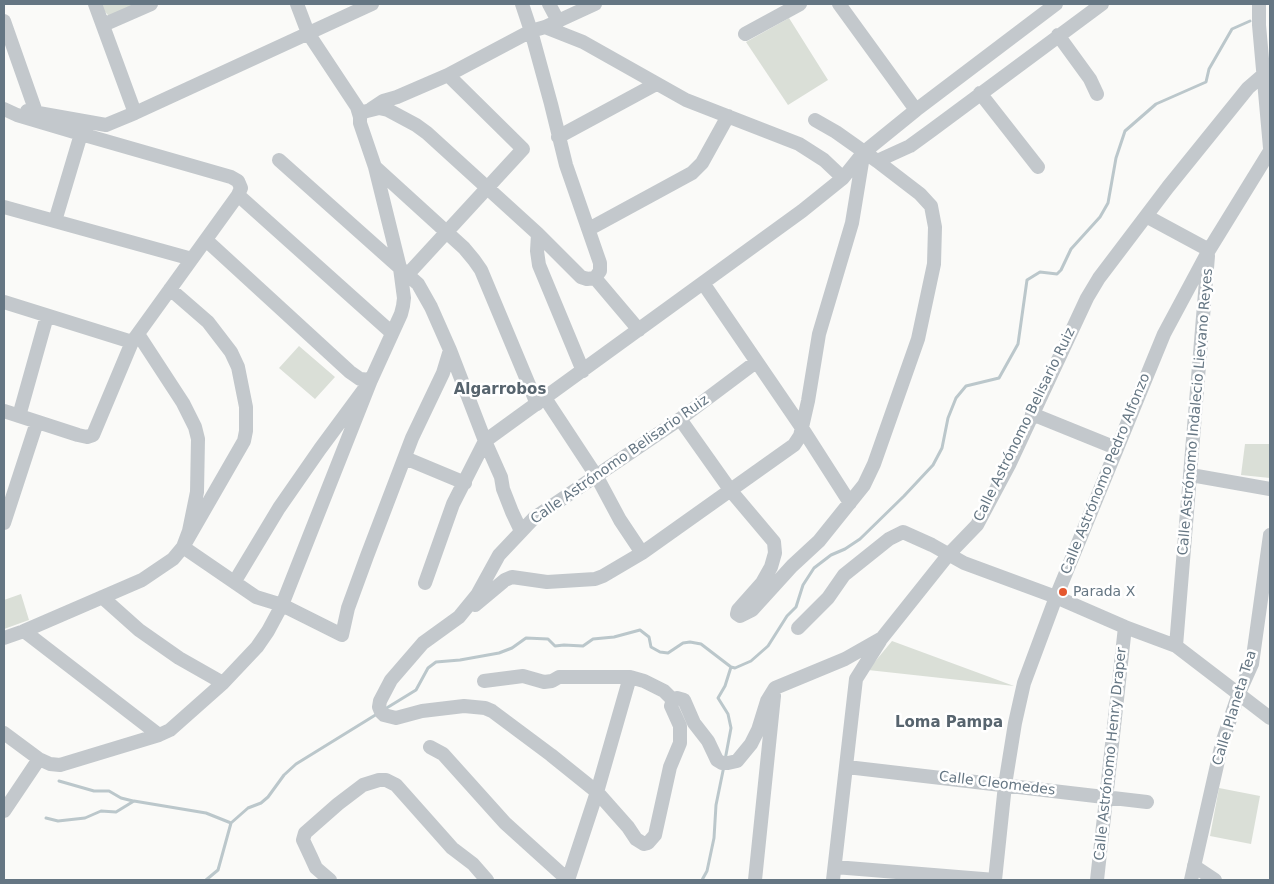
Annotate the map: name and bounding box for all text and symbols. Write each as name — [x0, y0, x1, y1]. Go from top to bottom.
street label: Calle Astrónomo Indalecio Lievano Reyes — [1175, 268, 1217, 556]
street label: Calle Astrónomo Belisario Ruiz — [971, 325, 1079, 525]
street label: Calle Astrónomo Pedro Alfonzo — [1058, 371, 1154, 577]
district label: Algarrobos — [454, 381, 546, 399]
street label: Calle Astrónomo Belisario Ruiz — [528, 392, 712, 528]
place label: Parada X — [1073, 584, 1135, 600]
marker: Parada X — [1057, 586, 1069, 598]
street label: Calle Astrónomo Henry Draper — [1091, 646, 1131, 862]
street label: Calle Planeta Tea — [1210, 648, 1260, 768]
district label: Loma Pampa — [895, 714, 1003, 732]
street label: Calle Cleomedes — [938, 769, 1056, 799]

